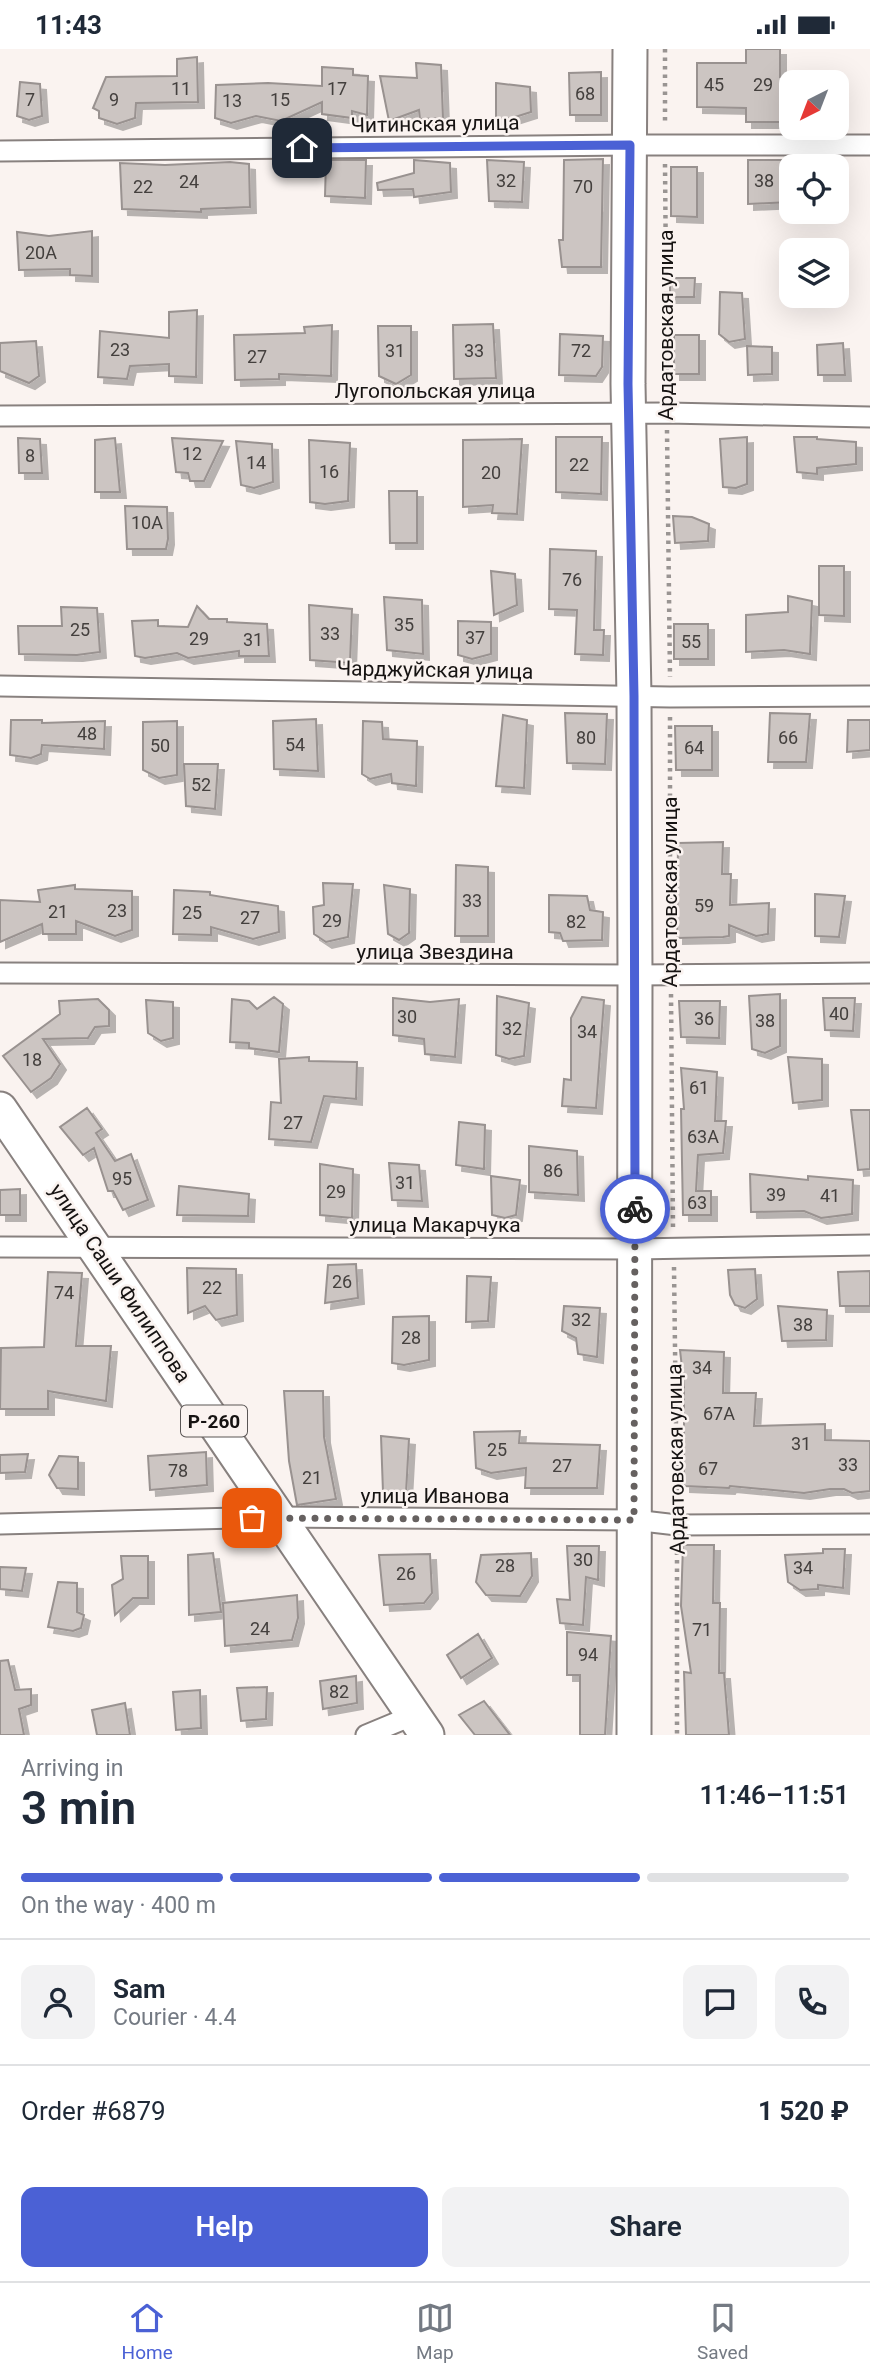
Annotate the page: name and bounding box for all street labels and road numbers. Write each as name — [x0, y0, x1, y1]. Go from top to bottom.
street label: Читинская улица — [350, 111, 520, 137]
street label: Ардатовская улица — [654, 229, 678, 421]
street label: Лугопольская улица — [334, 379, 536, 403]
street label: Чарджуйская улица — [337, 656, 533, 684]
street label: Ардатовская улица — [658, 796, 682, 988]
street label: улица Звездина — [356, 940, 514, 964]
street label: улица Саши Филиппова — [44, 1179, 196, 1387]
street label: улица Макарчука — [349, 1213, 521, 1237]
street label: Ардатовская улица — [662, 1363, 690, 1555]
road number: Р-260 — [181, 1405, 247, 1437]
street label: улица Иванова — [361, 1484, 509, 1508]

